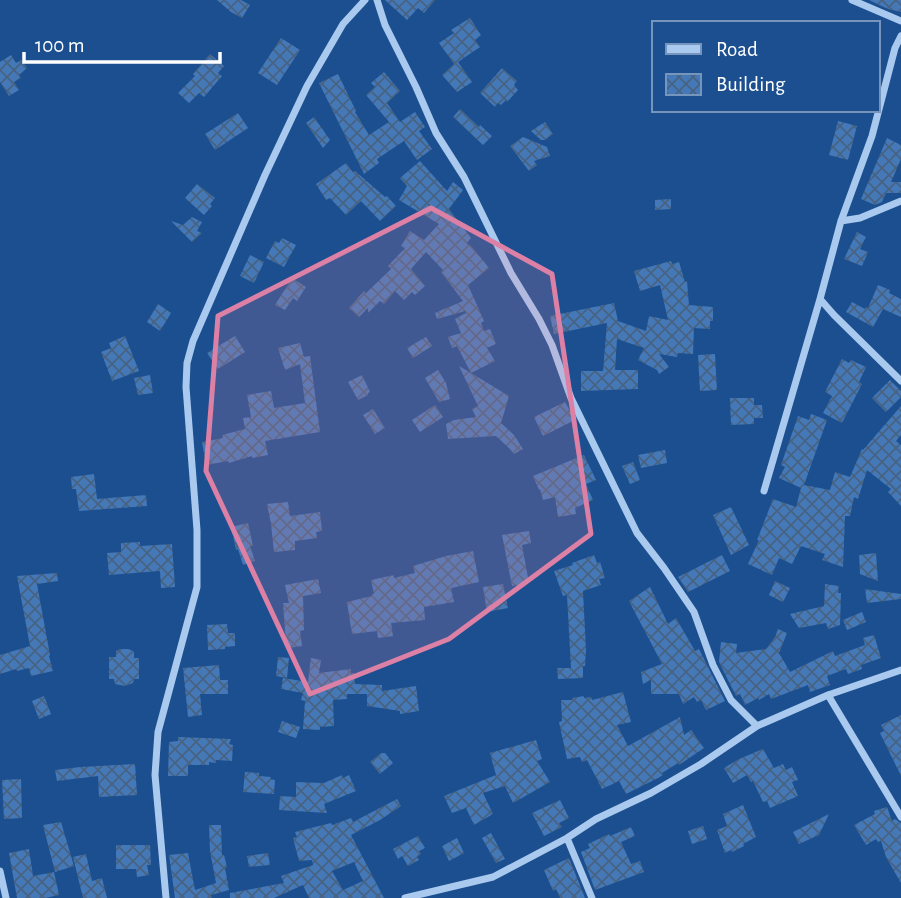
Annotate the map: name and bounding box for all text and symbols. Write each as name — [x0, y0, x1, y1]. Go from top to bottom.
scale bar — [24, 21, 220, 65]
legend — [652, 21, 880, 112]
text: 100 m — [35, 35, 85, 56]
text: Road — [716, 39, 758, 60]
text: Building — [716, 74, 786, 95]

